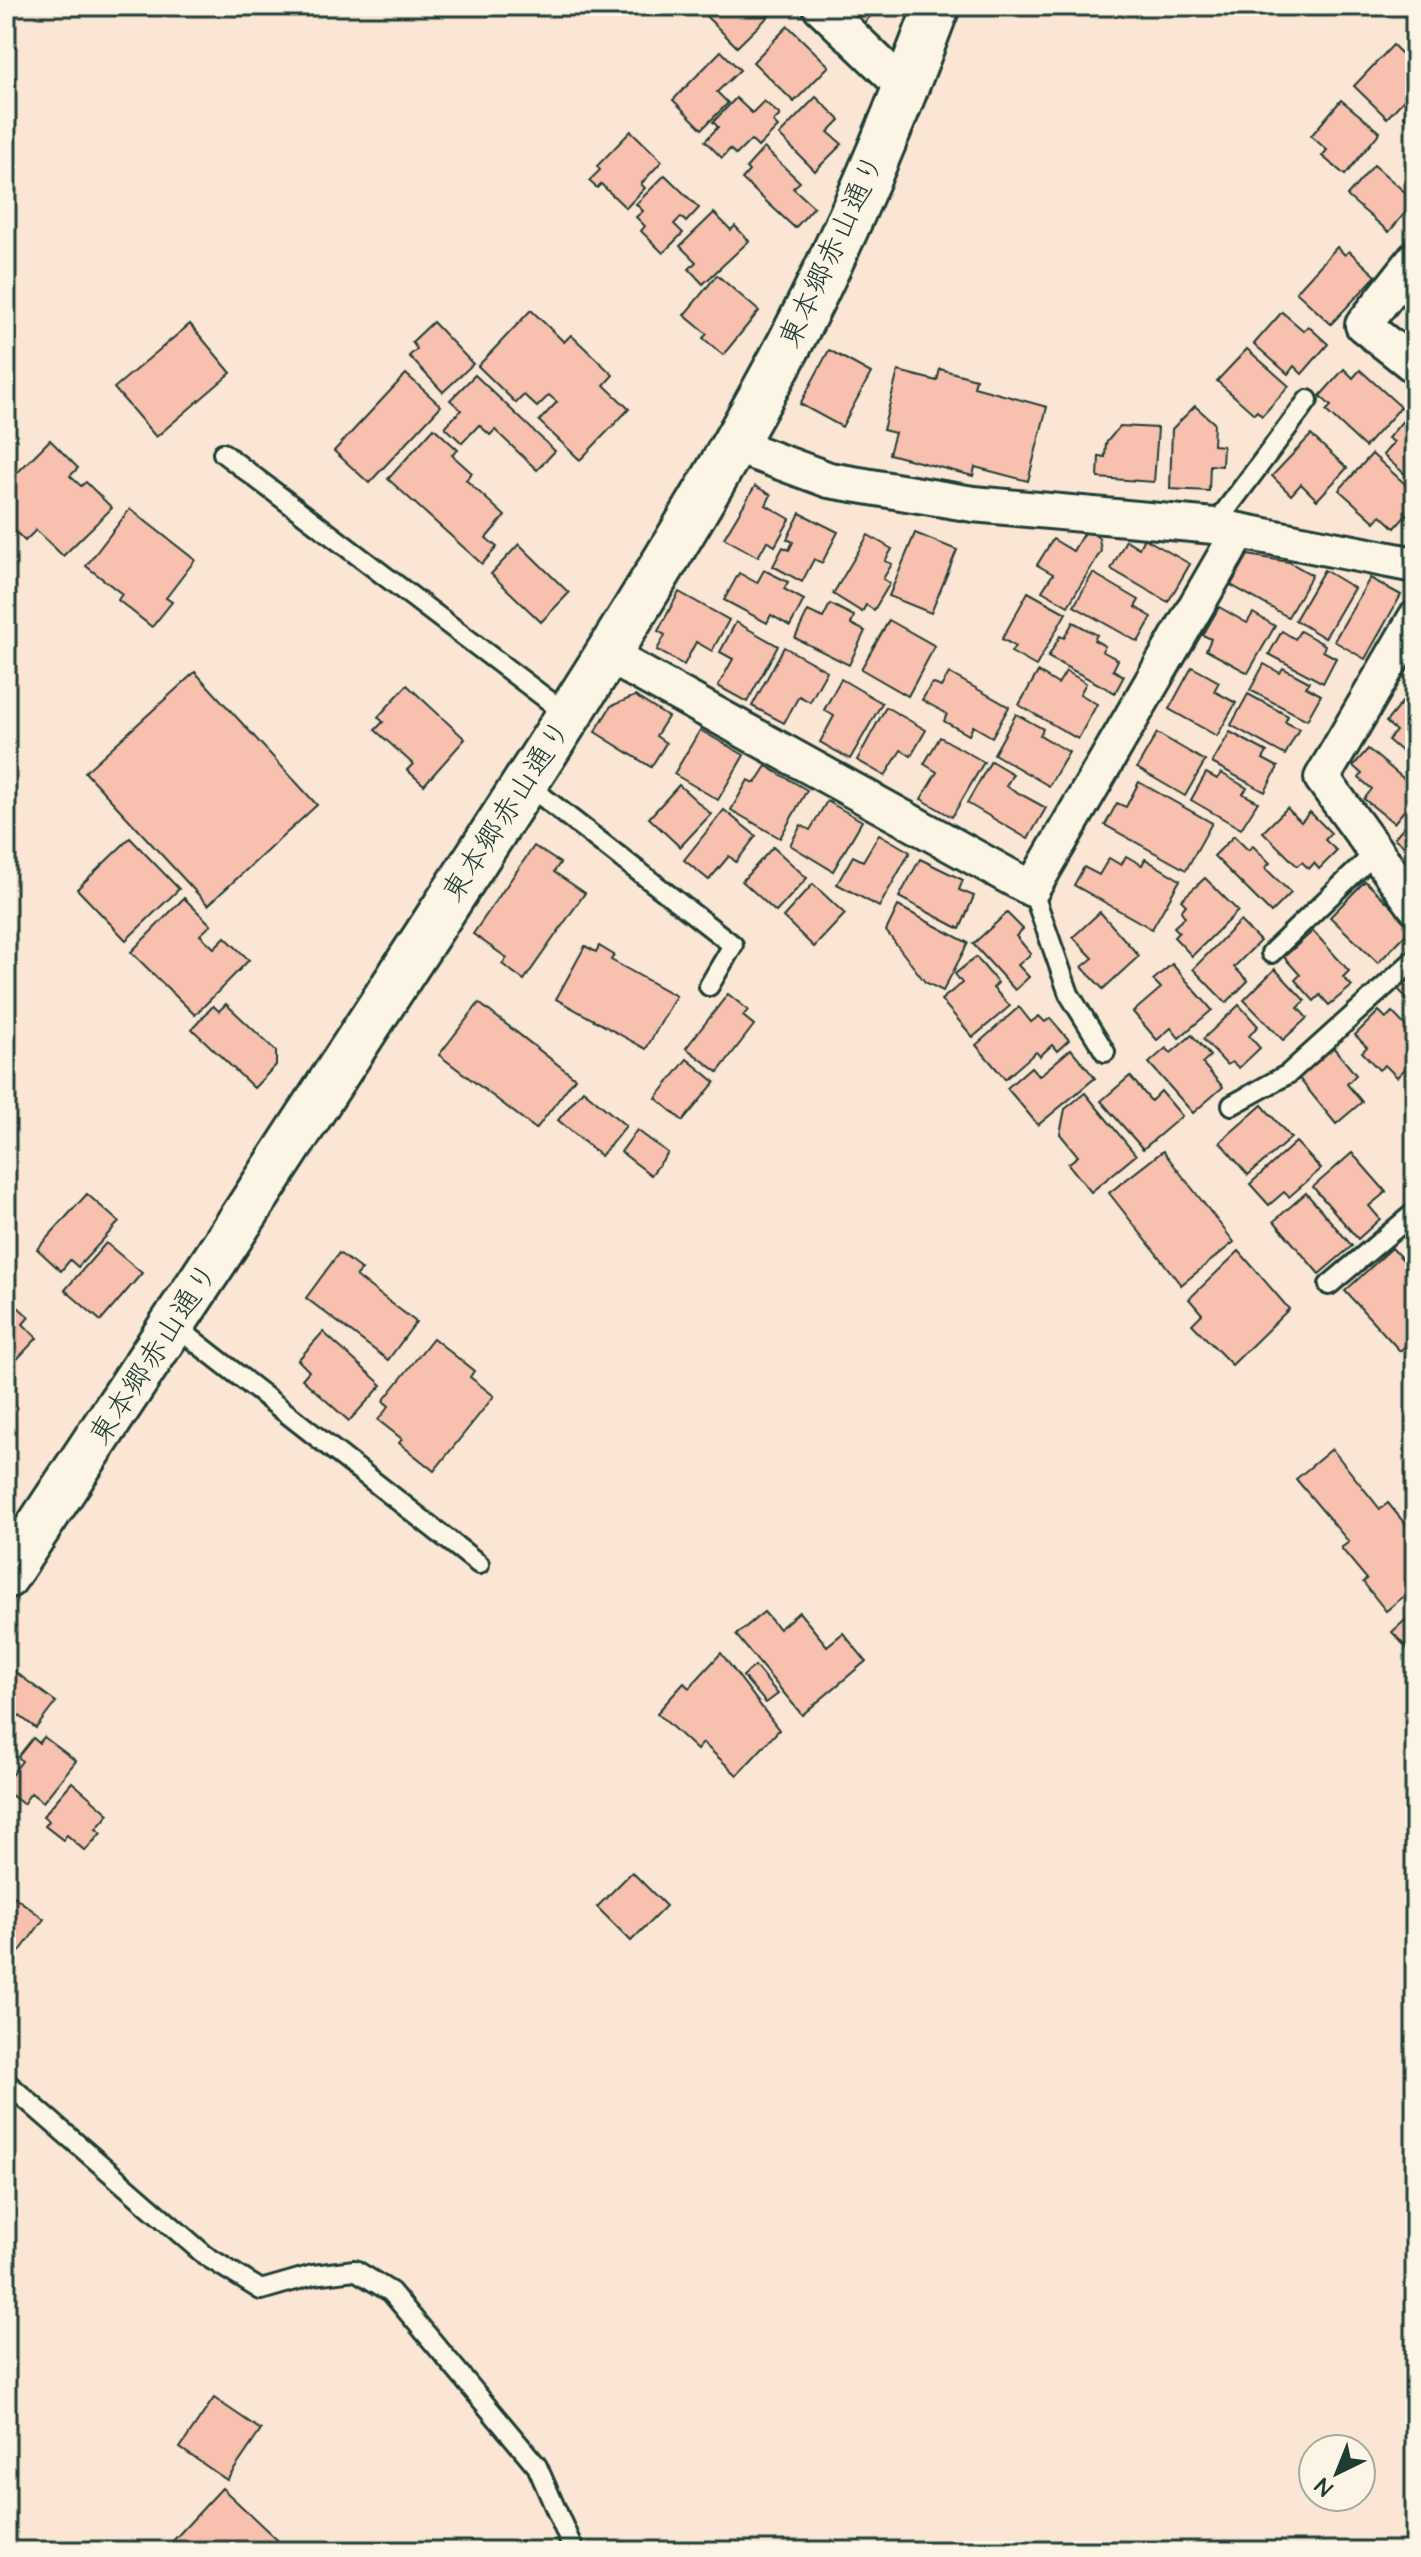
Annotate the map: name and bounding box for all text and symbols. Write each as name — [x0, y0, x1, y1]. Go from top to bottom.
street label: 東本郷赤山通り — [769, 147, 895, 355]
street label: 東本郷赤山通り — [432, 712, 582, 910]
street label: 東本郷赤山通り — [79, 1255, 229, 1453]
north arrow — [1297, 2433, 1377, 2513]
text: N — [1309, 2470, 1340, 2503]

